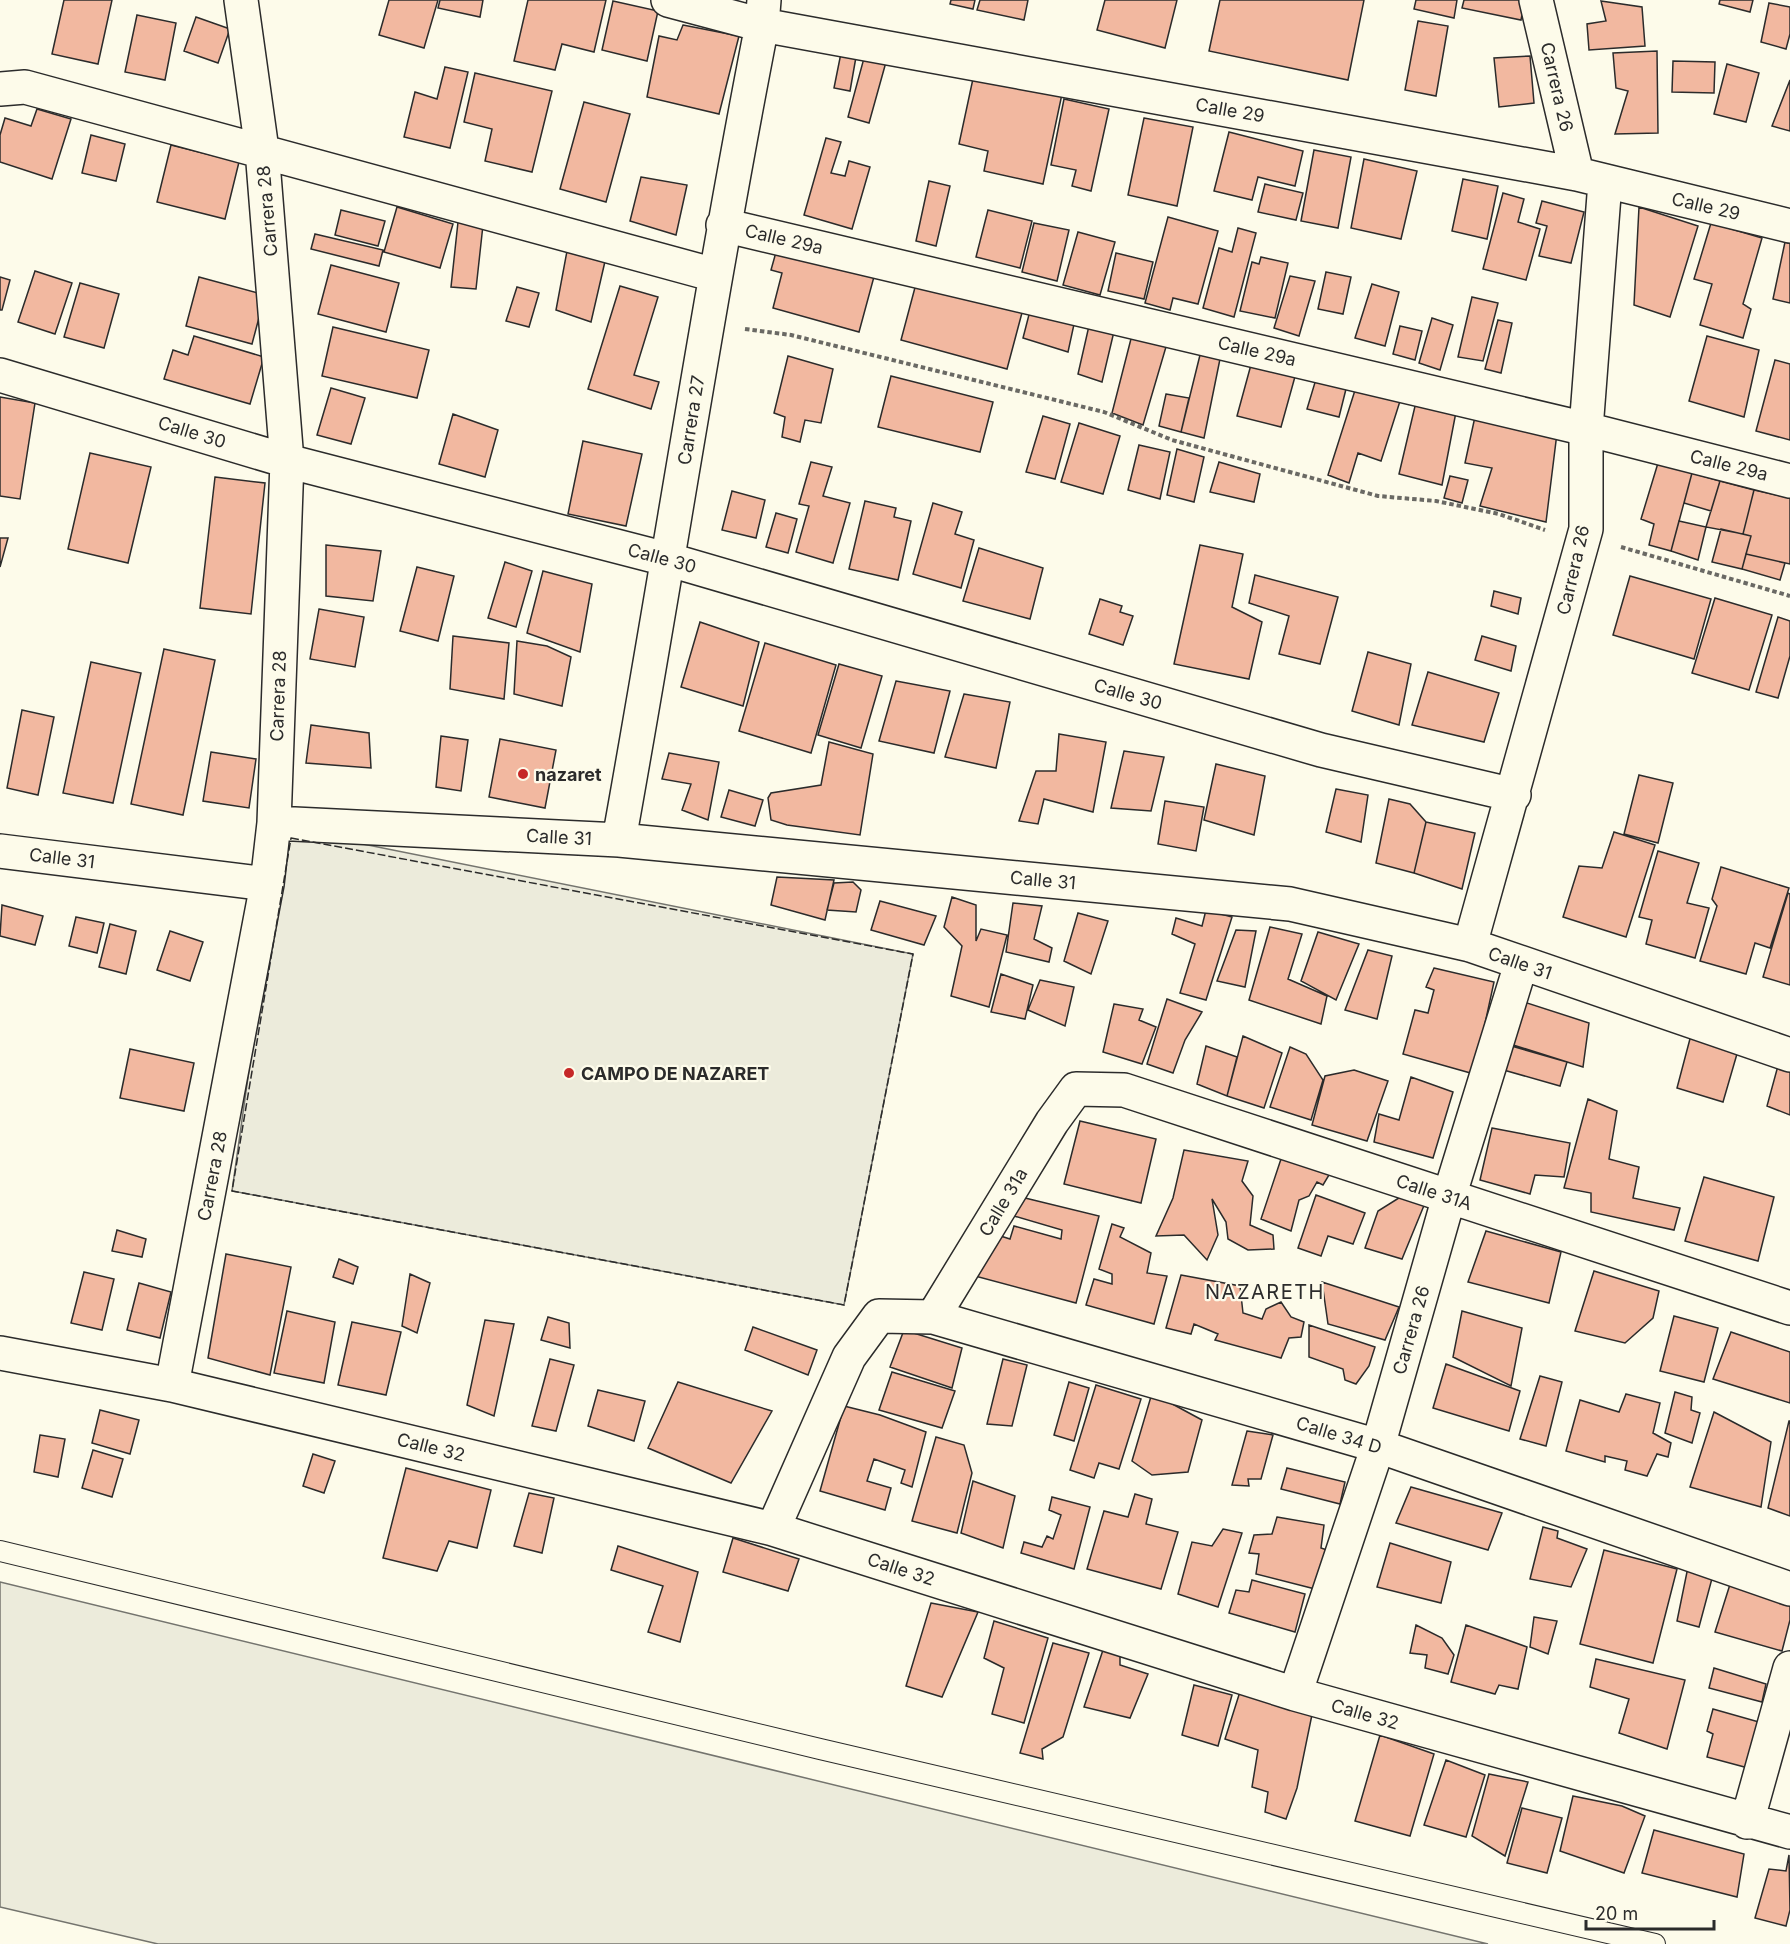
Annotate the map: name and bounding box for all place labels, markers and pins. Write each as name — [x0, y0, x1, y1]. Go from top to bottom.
place label: nazaret — [535, 764, 602, 785]
marker: nazaret — [516, 767, 530, 781]
place label: CAMPO DE NAZARET — [581, 1063, 769, 1084]
marker: CAMPO DE NAZARET — [562, 1066, 576, 1080]

